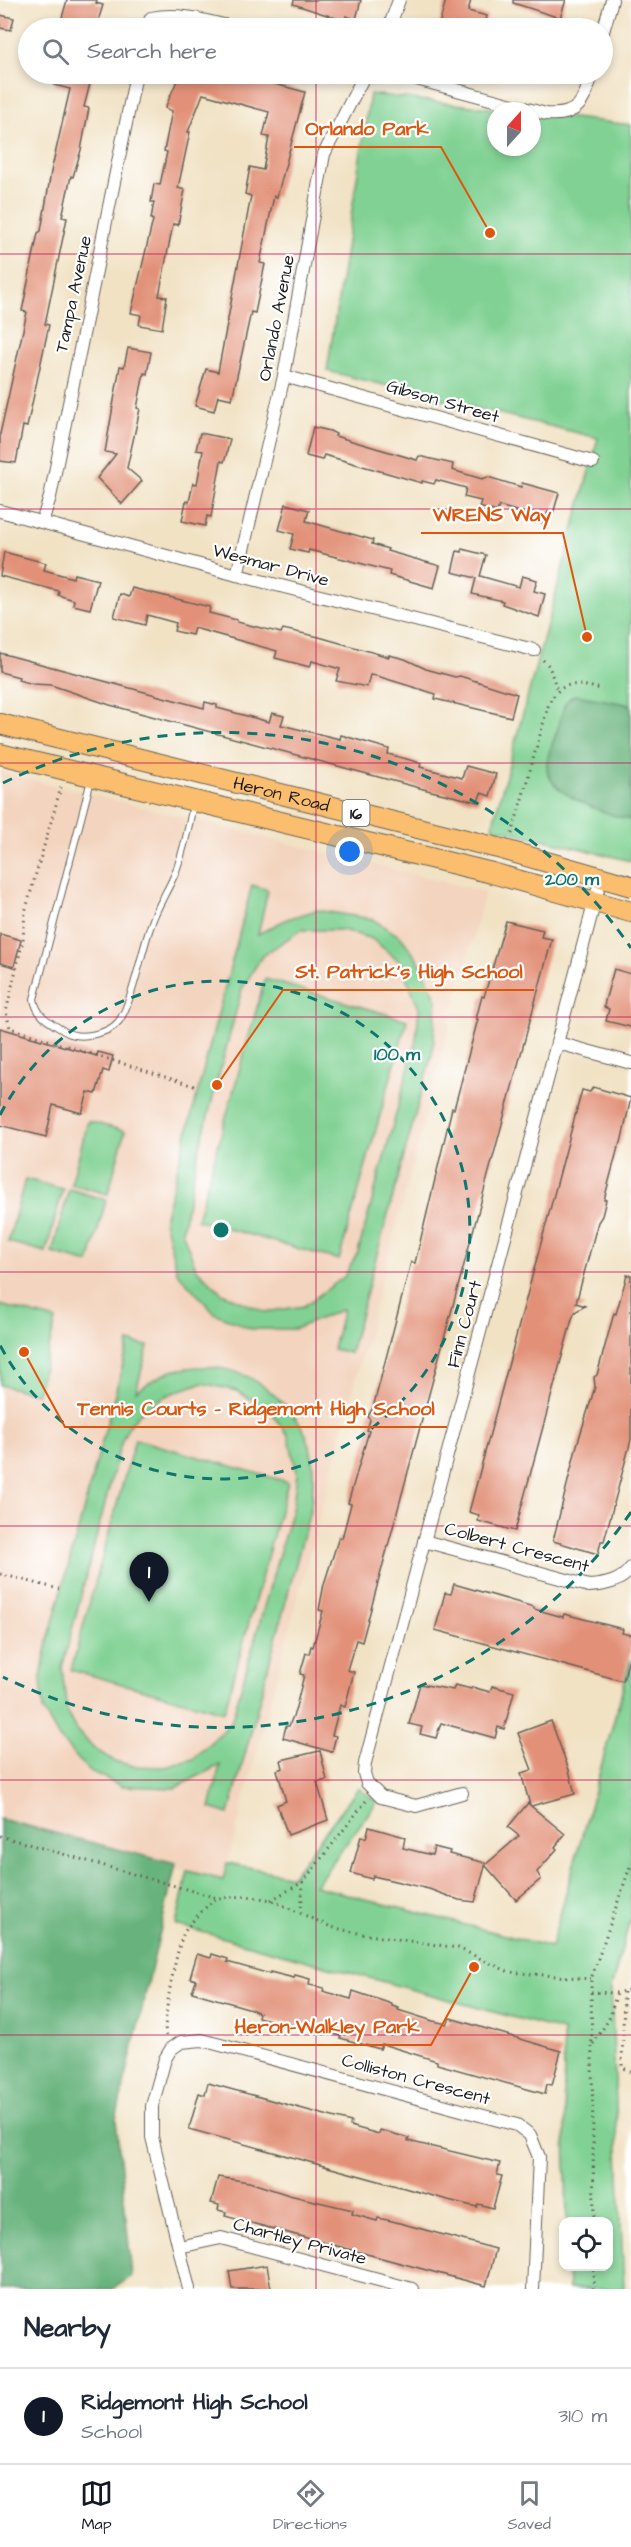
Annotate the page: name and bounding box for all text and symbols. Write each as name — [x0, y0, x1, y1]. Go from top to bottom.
search box — [18, 18, 613, 84]
icon: search — [39, 35, 72, 68]
text: Search here — [87, 36, 217, 67]
north arrow — [487, 102, 541, 156]
callout: Orlando Park — [294, 109, 441, 147]
text: Orlando Park — [305, 115, 429, 143]
street label: Tampa Avenue — [49, 233, 98, 355]
street label: Orlando Avenue — [252, 253, 301, 383]
street label: Gibson Street — [384, 373, 503, 430]
callout: WRENS Way — [421, 495, 563, 533]
text: WRENS Way — [432, 501, 551, 530]
street label: Wesmar Drive — [210, 538, 332, 593]
street label: Heron Road — [231, 771, 332, 819]
road number: 16 — [342, 800, 370, 826]
your location — [335, 837, 364, 866]
text: 200 m — [544, 867, 600, 892]
callout: St. Patrick's High School — [283, 952, 534, 990]
text: St. Patrick's High School — [294, 958, 523, 987]
text: 100 m — [374, 1042, 421, 1067]
centre of rings — [211, 1220, 231, 1240]
street label: Finn Court — [441, 1277, 488, 1371]
callout: Tennis Courts - Ridgemont High School — [65, 1389, 447, 1427]
text: Tennis Courts - Ridgemont High School — [76, 1395, 435, 1424]
street label: Colbert Crescent — [442, 1516, 593, 1579]
pin: 1 — [130, 1552, 168, 1602]
callout: Heron-Walkley Park — [222, 2007, 431, 2045]
text: Heron-Walkley Park — [234, 2013, 420, 2042]
street label: Colliston Crescent — [339, 2048, 494, 2112]
street label: Chartley Private — [230, 2212, 370, 2272]
map controls — [559, 2217, 613, 2271]
button: locate — [559, 2217, 613, 2271]
text: Nearby — [24, 2310, 111, 2346]
text: Ridgemont High School — [81, 2387, 308, 2418]
text: 1 — [42, 2402, 45, 2430]
text: 310 m — [558, 2402, 607, 2430]
text: School — [81, 2418, 142, 2446]
tab: Map — [80, 2477, 113, 2535]
tab: Directions — [273, 2477, 347, 2535]
tab: Saved — [507, 2477, 551, 2535]

